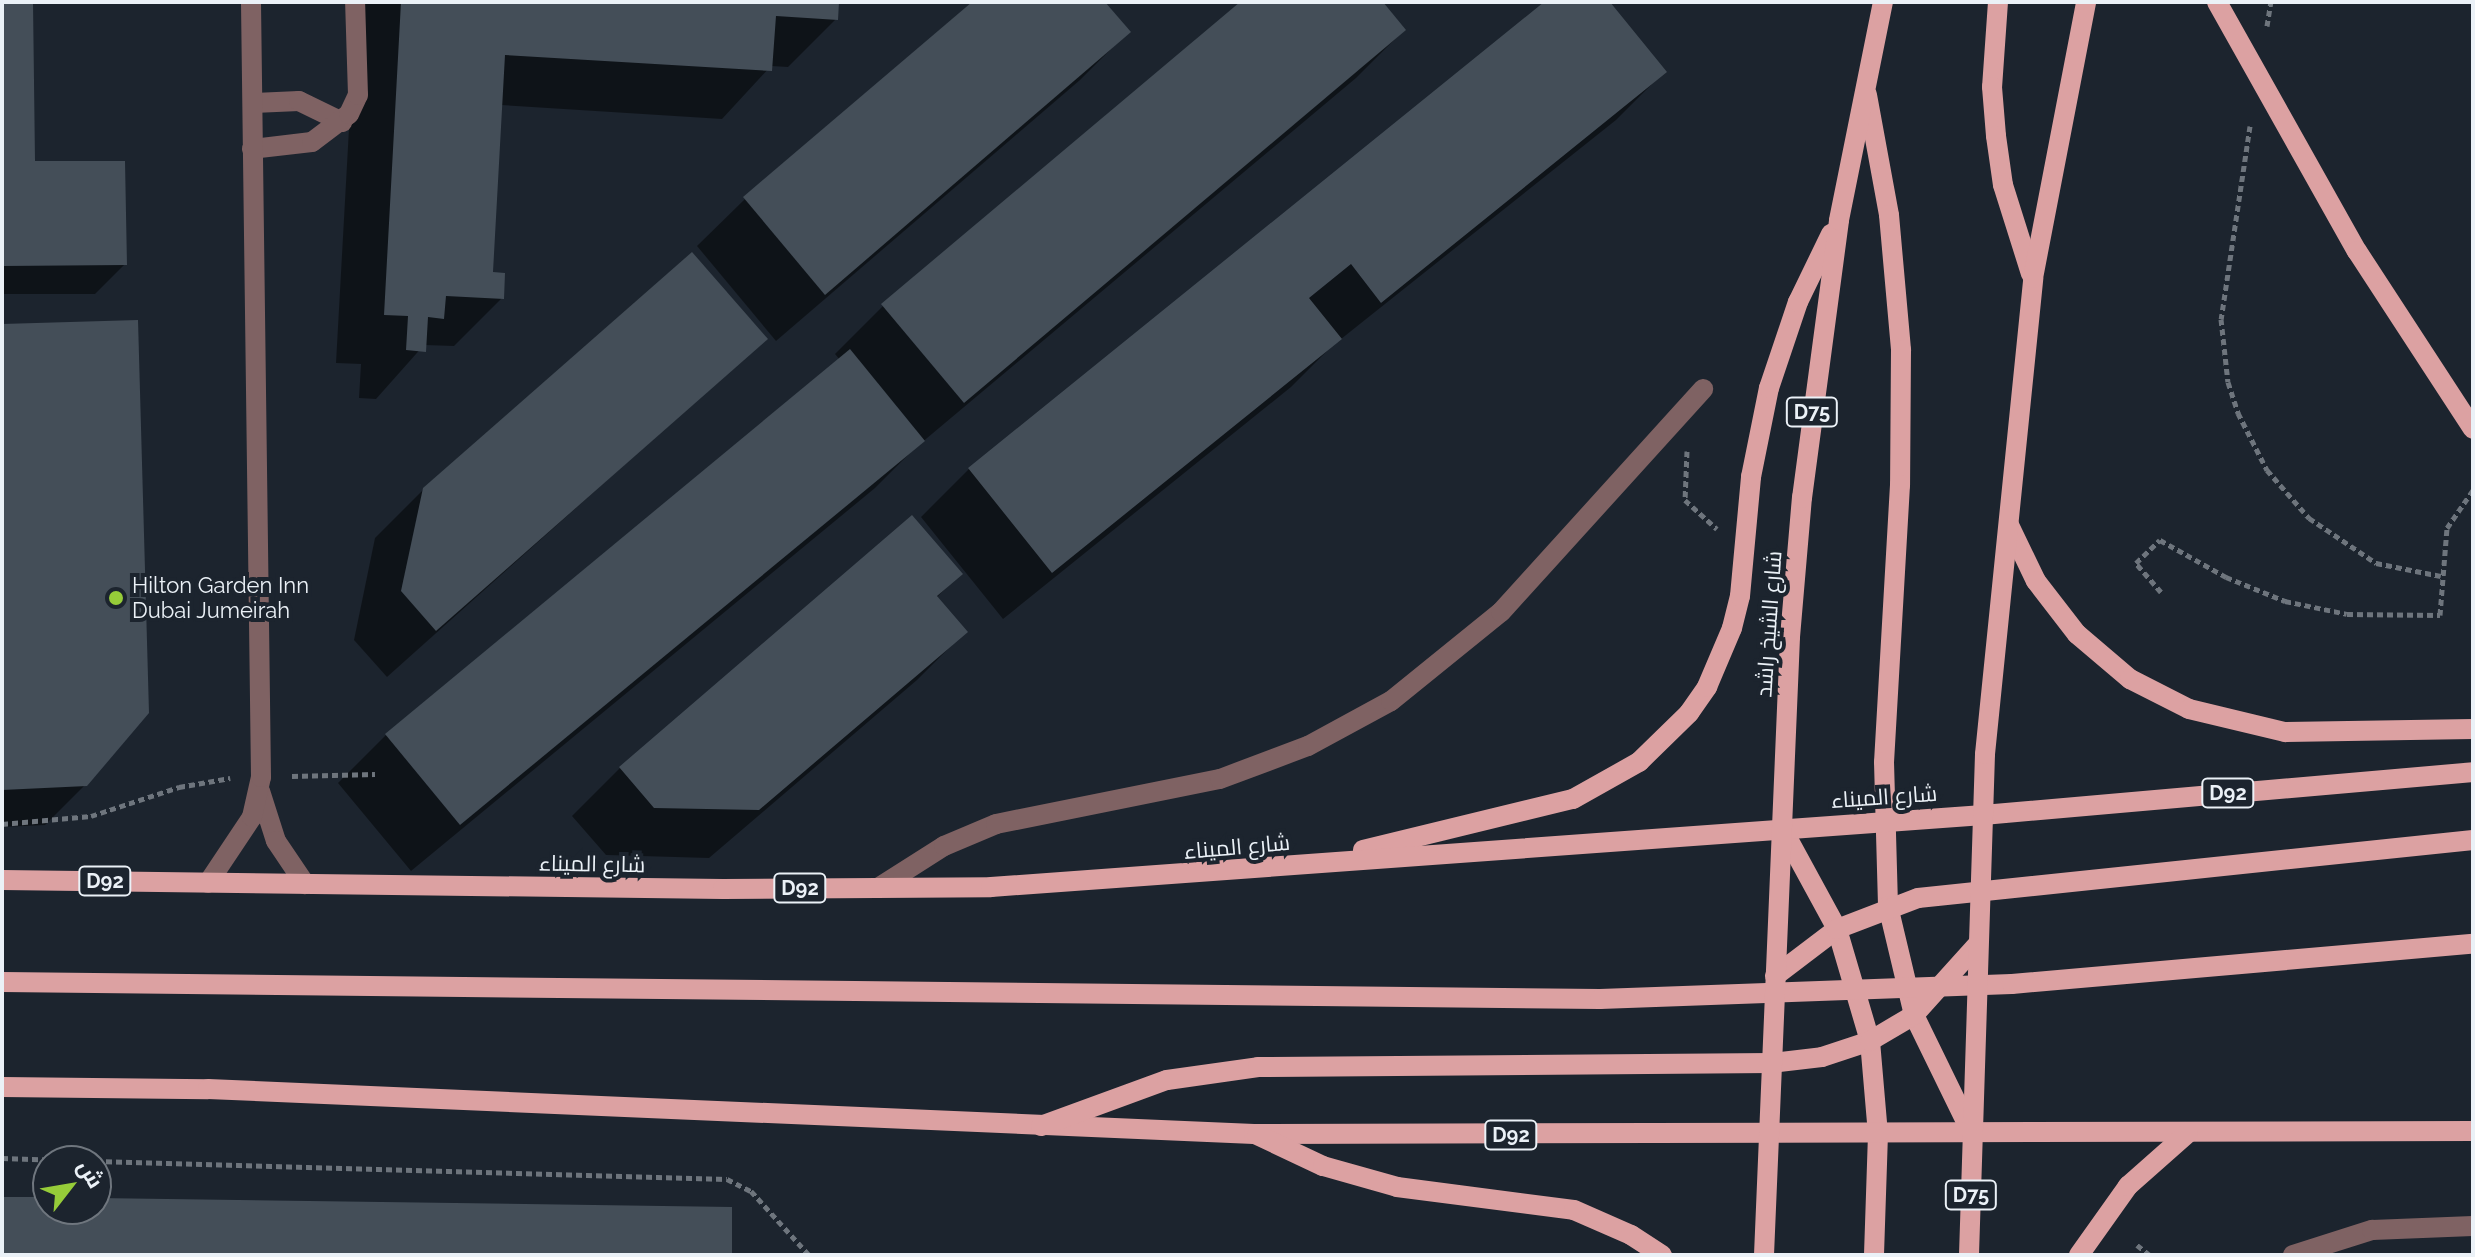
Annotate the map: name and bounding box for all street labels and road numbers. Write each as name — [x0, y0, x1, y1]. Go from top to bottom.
road number: D75 — [1784, 396, 1840, 428]
street label: شارع الشيخ راشد — [1751, 550, 1787, 698]
road number: D92 — [2200, 777, 2256, 809]
street label: شارع الميناء — [1830, 780, 1938, 814]
street label: شارع الميناء — [1183, 829, 1291, 865]
street label: شارع الميناء — [539, 850, 645, 878]
road number: D92 — [77, 865, 133, 897]
road number: D92 — [772, 872, 828, 904]
road number: D92 — [1483, 1119, 1539, 1151]
road number: D75 — [1943, 1179, 1999, 1211]

